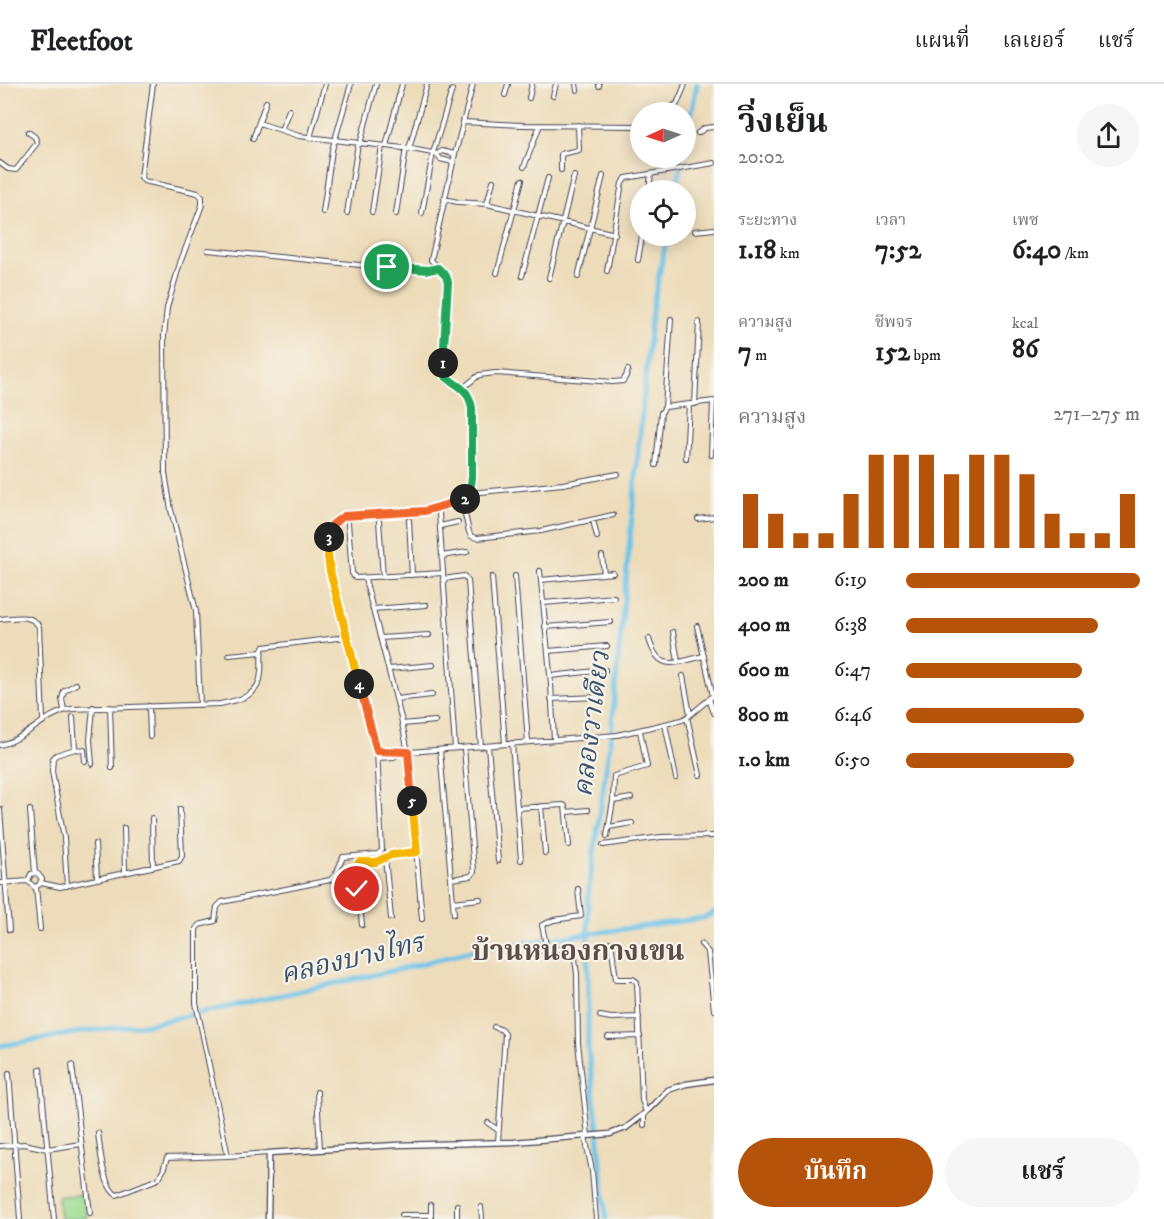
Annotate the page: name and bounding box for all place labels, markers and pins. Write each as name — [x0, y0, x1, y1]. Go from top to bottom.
pin — [361, 241, 412, 292]
pin: 1 — [428, 348, 458, 378]
pin: 2 — [450, 484, 480, 514]
pin: 3 — [314, 522, 344, 552]
pin: 4 — [344, 669, 374, 699]
pin: 5 — [397, 786, 427, 816]
pin — [331, 863, 382, 914]

